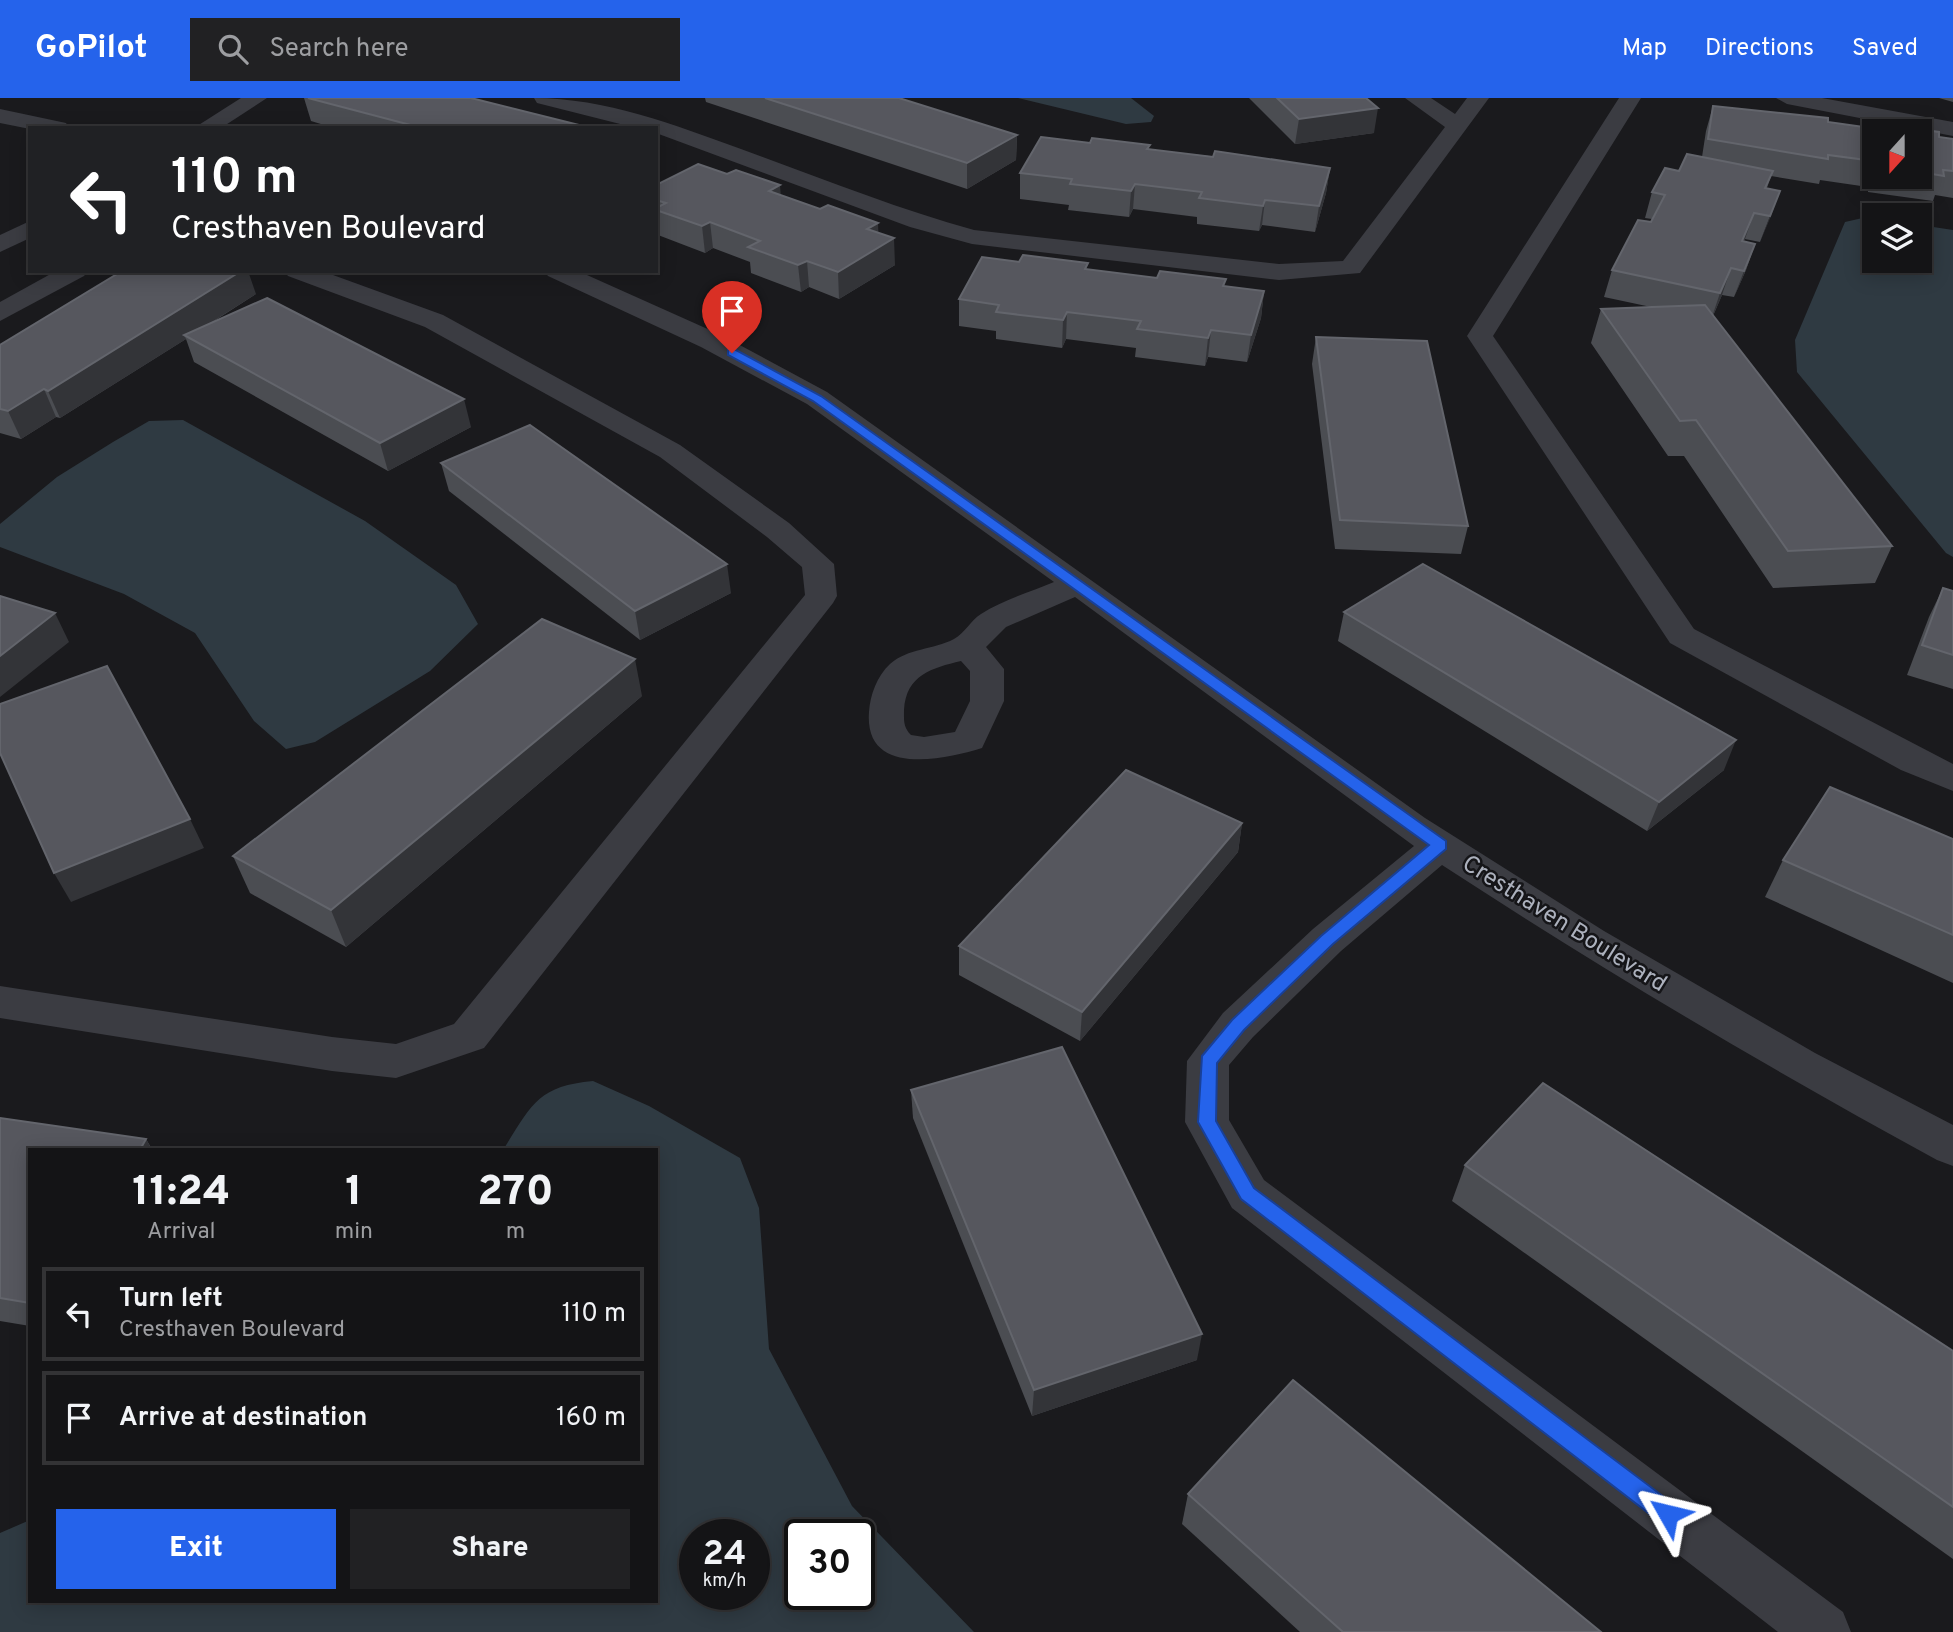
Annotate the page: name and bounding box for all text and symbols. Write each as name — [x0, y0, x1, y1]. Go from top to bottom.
search box — [190, 18, 680, 81]
text: GoPilot — [35, 28, 148, 70]
icon: search — [214, 30, 252, 68]
text: Search here — [270, 33, 408, 66]
text: Map — [1622, 34, 1667, 64]
text: Directions — [1705, 34, 1814, 64]
text: Saved — [1852, 34, 1918, 64]
north arrow — [1862, 119, 1932, 189]
map controls — [1862, 119, 1932, 273]
text: 110 m — [171, 149, 298, 211]
icon: left — [56, 154, 147, 245]
button: layers — [1862, 203, 1932, 273]
text: Cresthaven Boulevard — [171, 210, 485, 250]
pin — [702, 281, 762, 353]
icon: arrive — [713, 292, 751, 330]
street label: Cresthaven Boulevard — [1456, 850, 1672, 1000]
text: 11:24 — [132, 1167, 230, 1220]
text: 1 — [345, 1167, 362, 1220]
text: 270 — [477, 1167, 554, 1220]
text: Arrival — [147, 1218, 216, 1247]
text: min — [335, 1218, 373, 1247]
text: m — [506, 1218, 525, 1247]
text: Turn left — [119, 1283, 223, 1316]
icon: left — [60, 1295, 98, 1333]
text: 110 m — [562, 1298, 626, 1331]
text: Cresthaven Boulevard — [119, 1316, 345, 1345]
icon: arrive — [60, 1399, 98, 1437]
text: Arrive at destination — [119, 1402, 367, 1435]
text: 160 m — [556, 1402, 626, 1435]
position arrow — [1631, 1477, 1705, 1551]
button: Exit — [56, 1509, 336, 1589]
button: Share — [350, 1509, 630, 1589]
speed limit sign: 30 — [784, 1519, 875, 1610]
text: 24 — [703, 1533, 746, 1577]
text: km/h — [703, 1570, 746, 1593]

